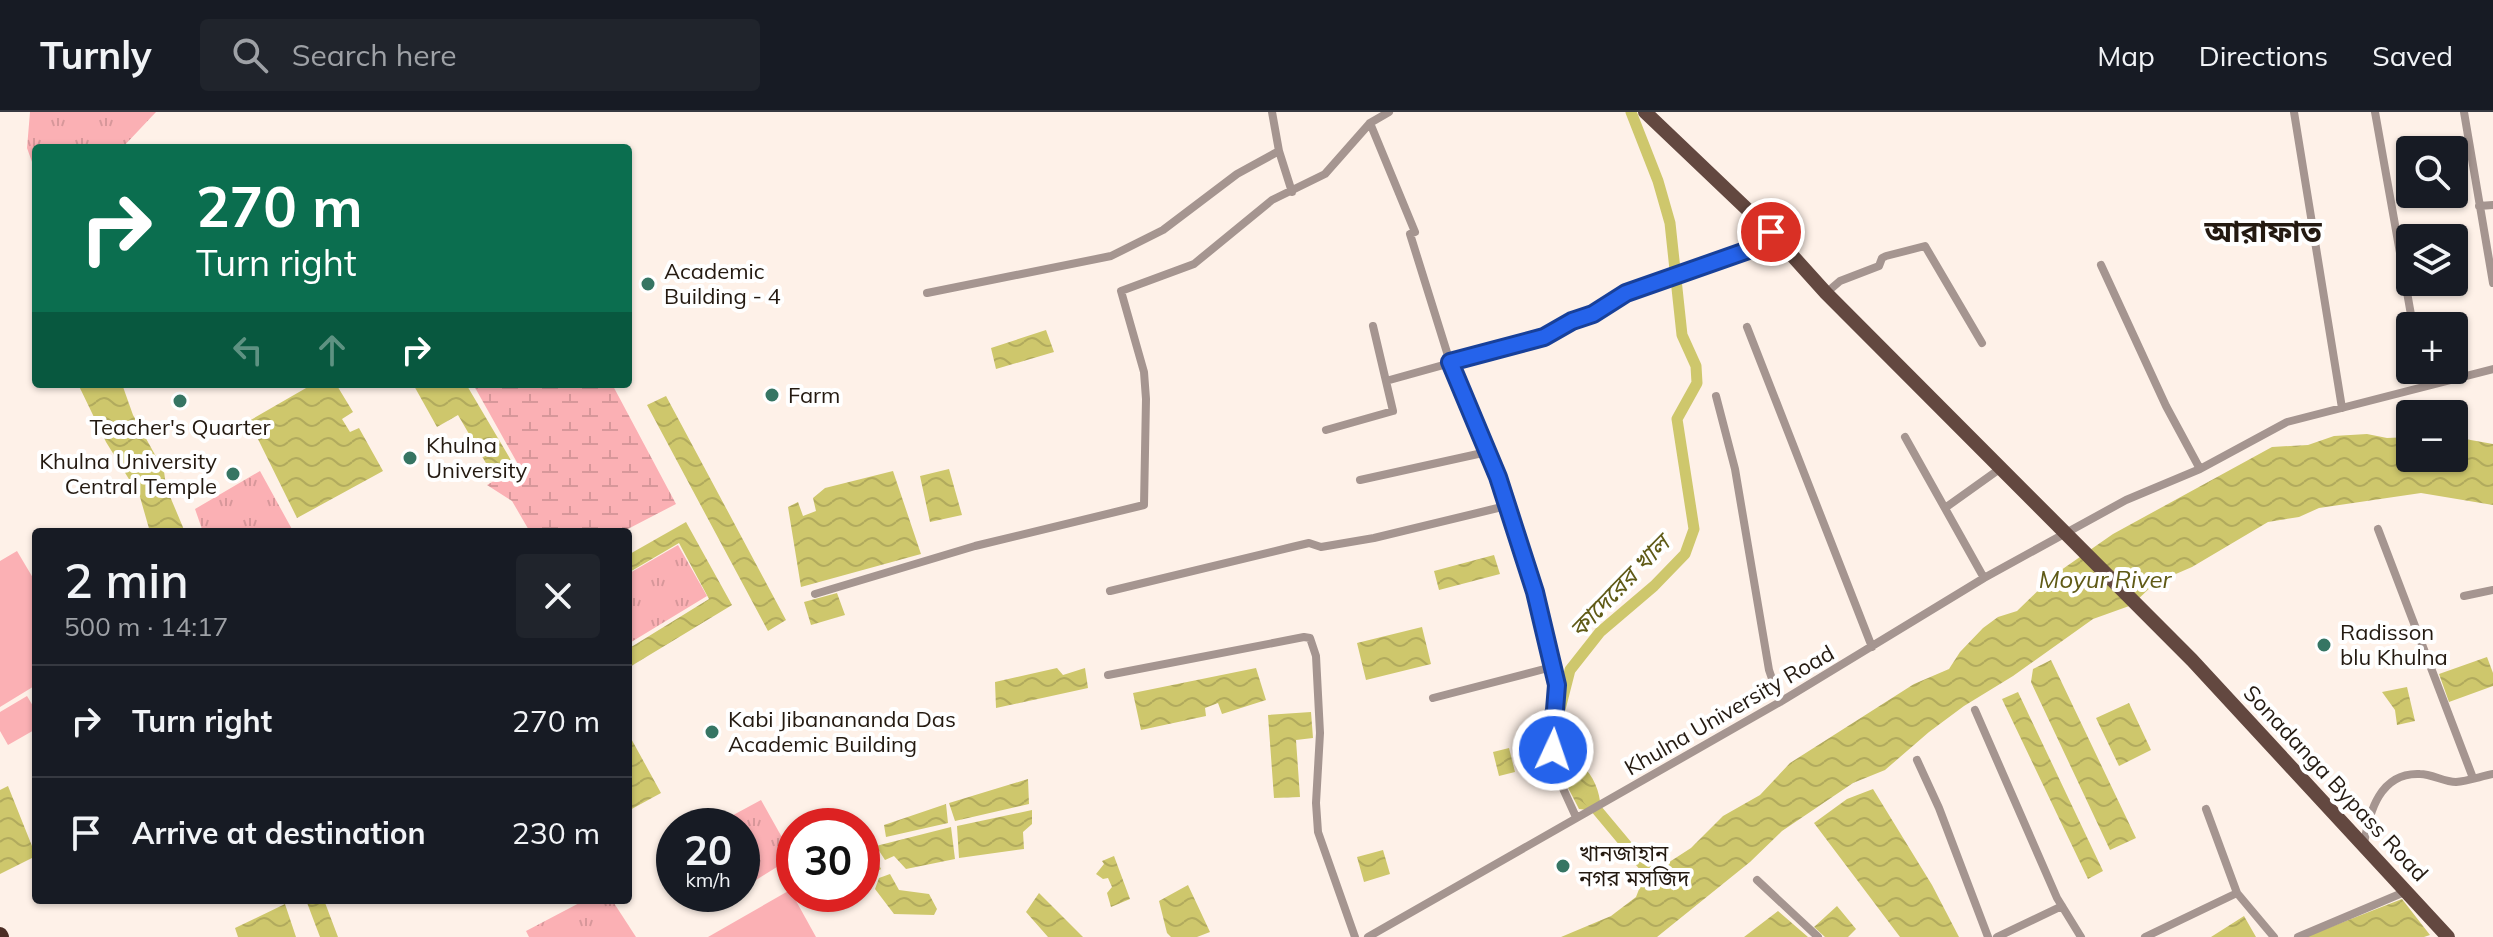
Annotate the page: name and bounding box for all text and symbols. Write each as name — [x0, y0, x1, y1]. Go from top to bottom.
search box — [200, 19, 760, 91]
text: Turnly — [40, 31, 152, 79]
icon: search — [228, 33, 272, 77]
text: Search here — [292, 36, 457, 74]
text: Map — [2097, 38, 2155, 73]
text: Directions — [2199, 38, 2328, 73]
text: Saved — [2372, 38, 2453, 73]
map controls — [2396, 136, 2468, 472]
button: search — [2396, 136, 2468, 208]
text: 270 m — [196, 171, 363, 241]
icon: right — [64, 176, 168, 280]
pin — [1737, 198, 1805, 266]
icon: arrive — [1749, 210, 1793, 254]
district label: আরাফাত — [2204, 212, 2322, 250]
button: layers — [2396, 224, 2468, 296]
text: Turn right — [196, 240, 357, 285]
place label: Academic Building - 4 — [664, 257, 781, 310]
marker: Academic Building - 4 — [639, 275, 657, 293]
button: + — [2396, 312, 2468, 384]
icon: left — [226, 328, 270, 372]
icon: ahead — [310, 328, 354, 372]
icon: right — [394, 328, 438, 372]
place label: Farm — [788, 381, 840, 409]
marker: Farm — [763, 386, 781, 404]
marker: Teacher's Quarter — [171, 392, 189, 410]
button: − — [2396, 400, 2468, 472]
place label: Teacher's Quarter — [89, 413, 271, 441]
place label: Khulna University — [426, 431, 528, 484]
place label: Khulna University Central Temple — [39, 447, 217, 500]
marker: Khulna University — [401, 449, 419, 467]
marker: Khulna University Central Temple — [224, 465, 242, 483]
water label: কাদেরের খাল — [1563, 525, 1678, 644]
text: 2 min — [64, 550, 189, 610]
button: close — [516, 554, 600, 638]
water label: Moyur River — [2039, 564, 2172, 594]
text: 500 m · 14:17 — [64, 610, 228, 643]
place label: Radisson blu Khulna — [2340, 618, 2448, 671]
marker: Radisson blu Khulna — [2315, 636, 2333, 654]
street label: Khulna University Road — [1619, 638, 1839, 782]
street label: Sonadanga Bypass Road — [2238, 679, 2434, 887]
icon: right — [64, 699, 108, 743]
text: Turn right — [132, 702, 272, 740]
text: 270 m — [512, 702, 600, 740]
place label: Kabi Jibanananda Das Academic Building — [728, 705, 956, 758]
position arrow — [1511, 708, 1595, 792]
marker: Kabi Jibanananda Das Academic Building — [703, 723, 721, 741]
speed limit sign: 30 — [776, 808, 880, 912]
icon: arrive — [64, 811, 108, 855]
text: Arrive at destination — [132, 814, 426, 852]
text: 230 m — [512, 814, 600, 852]
text: 20 — [684, 825, 732, 875]
place label: খানজাহান নগর মসজিদ — [1578, 839, 1690, 892]
marker: খানজাহান নগর মসজিদ — [1554, 857, 1572, 875]
text: km/h — [685, 867, 731, 892]

